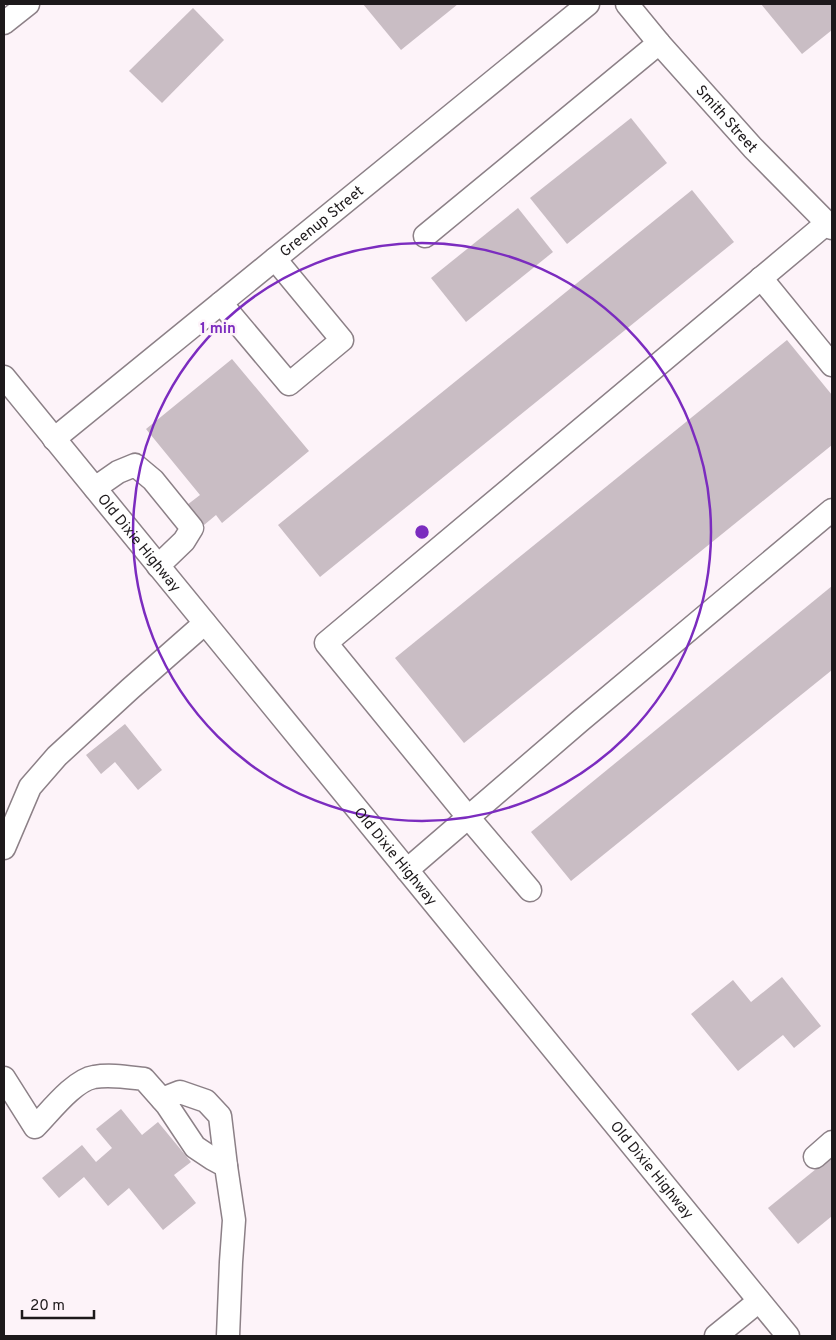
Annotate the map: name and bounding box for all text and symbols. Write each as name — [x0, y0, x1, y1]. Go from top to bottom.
street label: Smith Street — [690, 82, 761, 157]
street label: Greenup Street — [277, 182, 368, 262]
text: 1 min — [200, 320, 236, 339]
street label: Old Dixie Highway — [92, 491, 184, 597]
centre of rings — [413, 523, 431, 541]
street label: Old Dixie Highway — [349, 804, 440, 910]
street label: Old Dixie Highway — [605, 1118, 697, 1224]
scale bar — [22, 1288, 95, 1320]
text: 20 m — [30, 1297, 65, 1316]

